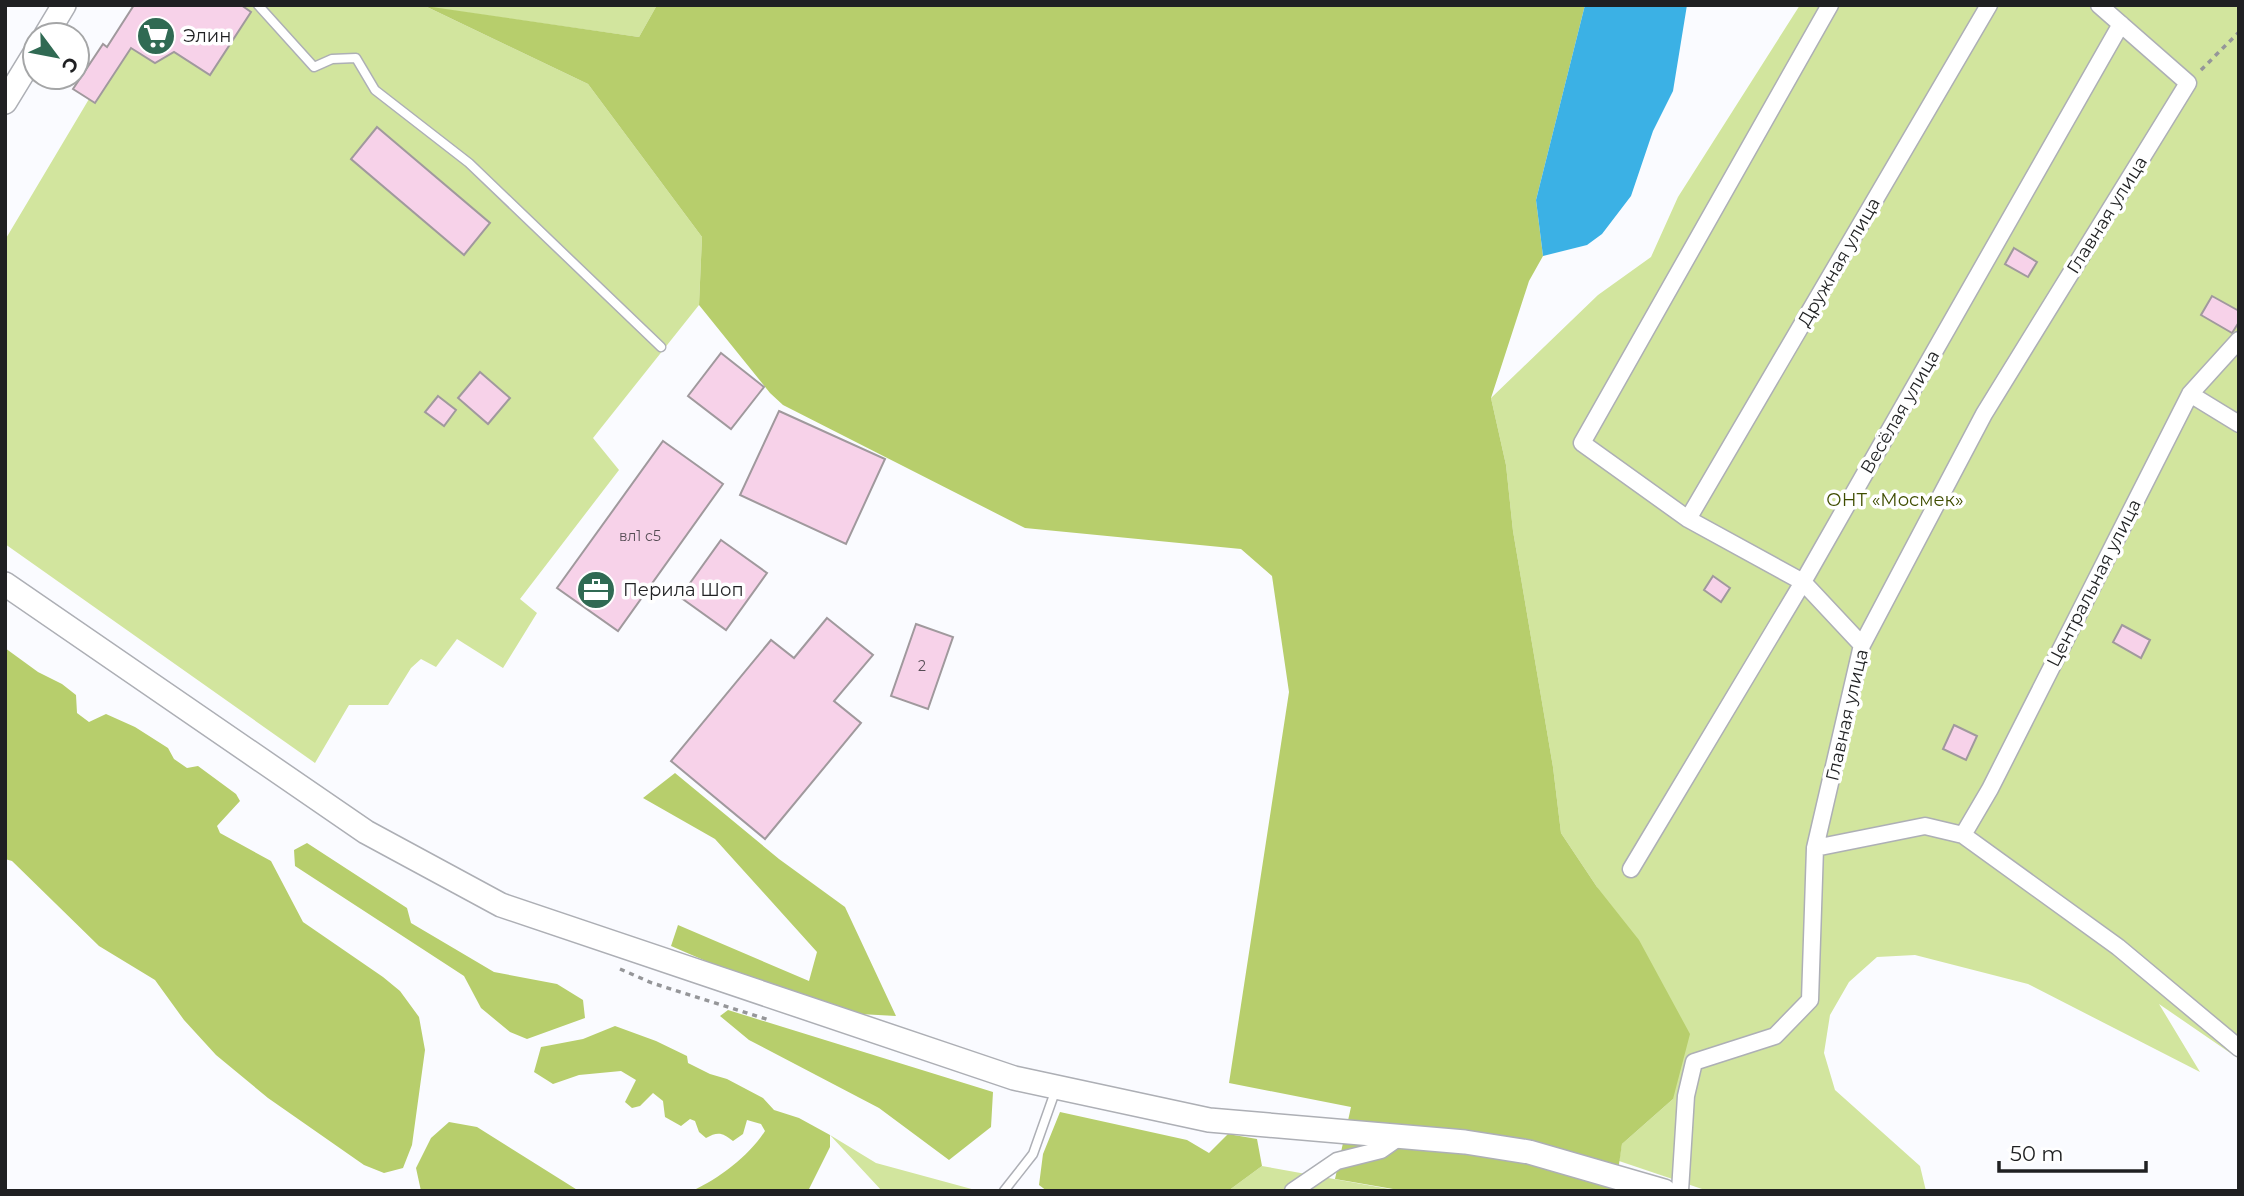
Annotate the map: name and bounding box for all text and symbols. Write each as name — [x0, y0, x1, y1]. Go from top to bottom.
supermarket icon: Элин — [135, 15, 177, 57]
north arrow — [21, 21, 91, 91]
place label: Элин — [183, 25, 231, 47]
text: С — [56, 53, 83, 77]
street label: Главная улица — [2062, 152, 2152, 278]
street label: Дружная улица — [1793, 194, 1885, 330]
street label: Весёлая улица — [1856, 346, 1944, 478]
park label: ОНТ «Мосмек» — [1826, 489, 1964, 511]
street label: Центральная улица — [2042, 496, 2146, 670]
house number: вл1 с5 — [619, 527, 661, 545]
office icon: Перила Шоп — [575, 569, 617, 611]
place label: Перила Шоп — [623, 579, 744, 601]
street label: Главная улица — [1821, 647, 1873, 783]
house number: 2 — [918, 657, 926, 675]
scale bar — [1999, 1130, 2146, 1174]
text: 50 m — [2010, 1141, 2064, 1166]

